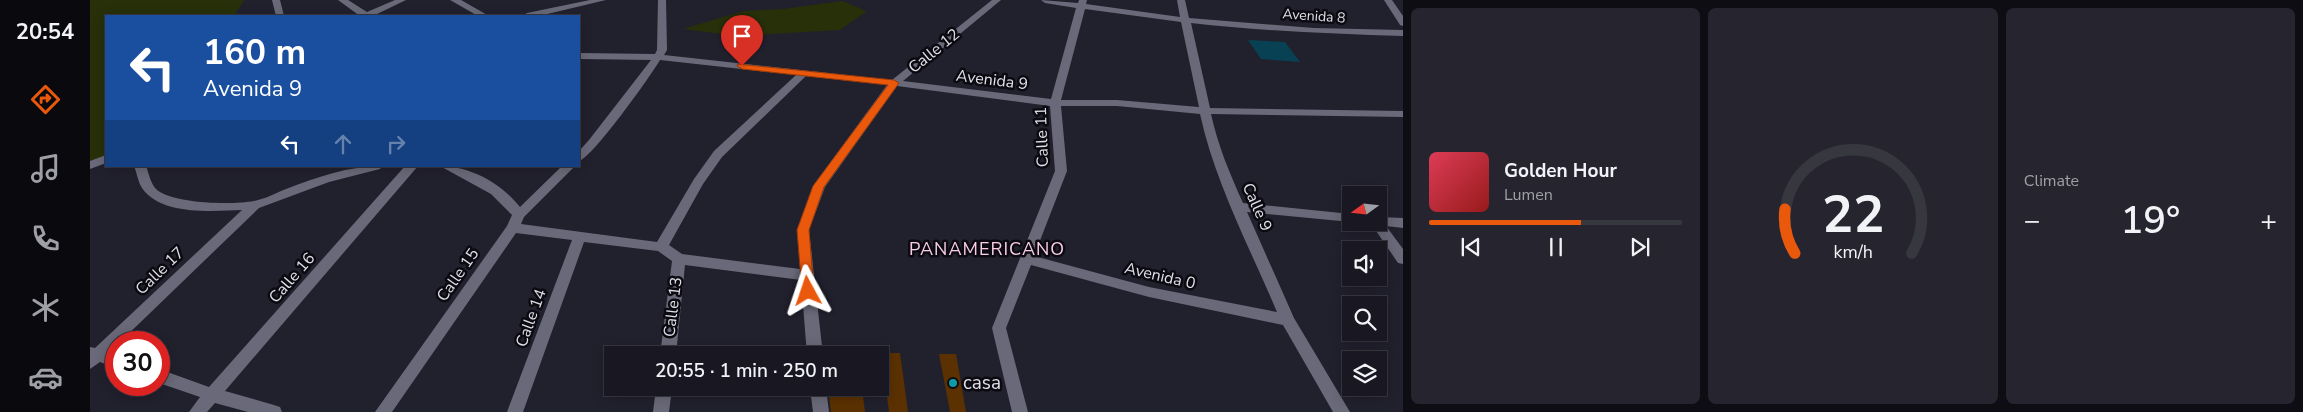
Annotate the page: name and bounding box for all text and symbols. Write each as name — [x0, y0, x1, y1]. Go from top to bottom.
street label: Avenida 8 — [1282, 4, 1346, 28]
pin — [721, 15, 763, 66]
text: 20:54 — [16, 17, 74, 47]
icon: arrive — [728, 22, 756, 50]
street label: Calle 12 — [904, 24, 964, 78]
text: 160 m — [203, 29, 306, 76]
icon: left — [120, 35, 185, 100]
street label: Avenida 9 — [955, 65, 1029, 95]
text: Avenida 9 — [203, 74, 302, 104]
icon: directions — [28, 82, 63, 117]
street label: Calle 11 — [1030, 107, 1054, 167]
icon: left — [276, 130, 304, 158]
icon: ahead — [329, 130, 357, 158]
icon: right — [382, 130, 410, 158]
icon: music — [28, 151, 63, 186]
text: Golden Hour — [1504, 158, 1617, 184]
text: Climate — [2024, 170, 2079, 192]
street label: Calle 9 — [1237, 179, 1277, 235]
text: 22 — [1822, 179, 1884, 250]
text: Lumen — [1504, 184, 1553, 206]
north arrow — [1342, 186, 1388, 231]
map controls — [1342, 186, 1387, 396]
text: 19° — [2120, 195, 2180, 246]
text: − — [2024, 202, 2040, 240]
text: + — [2260, 202, 2277, 240]
icon: phone — [28, 221, 63, 256]
icon: previous — [1457, 233, 1485, 261]
icon: pause — [1542, 233, 1570, 261]
icon: next — [1626, 233, 1654, 261]
district label: PANAMERICANO — [909, 237, 1065, 261]
text: km/h — [1833, 240, 1873, 264]
button: sound — [1342, 241, 1387, 286]
street label: Calle 17 — [131, 242, 189, 300]
street label: Calle 15 — [432, 244, 484, 306]
street label: Calle 16 — [264, 248, 320, 308]
street label: Avenida 0 — [1122, 257, 1198, 295]
position arrow — [781, 264, 833, 316]
street label: Calle 13 — [658, 276, 688, 338]
street label: Calle 14 — [510, 286, 552, 350]
icon: climate — [28, 290, 63, 325]
button: search — [1342, 296, 1387, 341]
speed limit sign: 30 — [105, 331, 170, 396]
button: layers — [1342, 351, 1387, 396]
text: 20:55 · 1 min · 250 m — [655, 358, 838, 384]
icon: car — [28, 360, 63, 395]
place label: casa — [963, 370, 1001, 396]
marker: casa — [947, 377, 959, 389]

